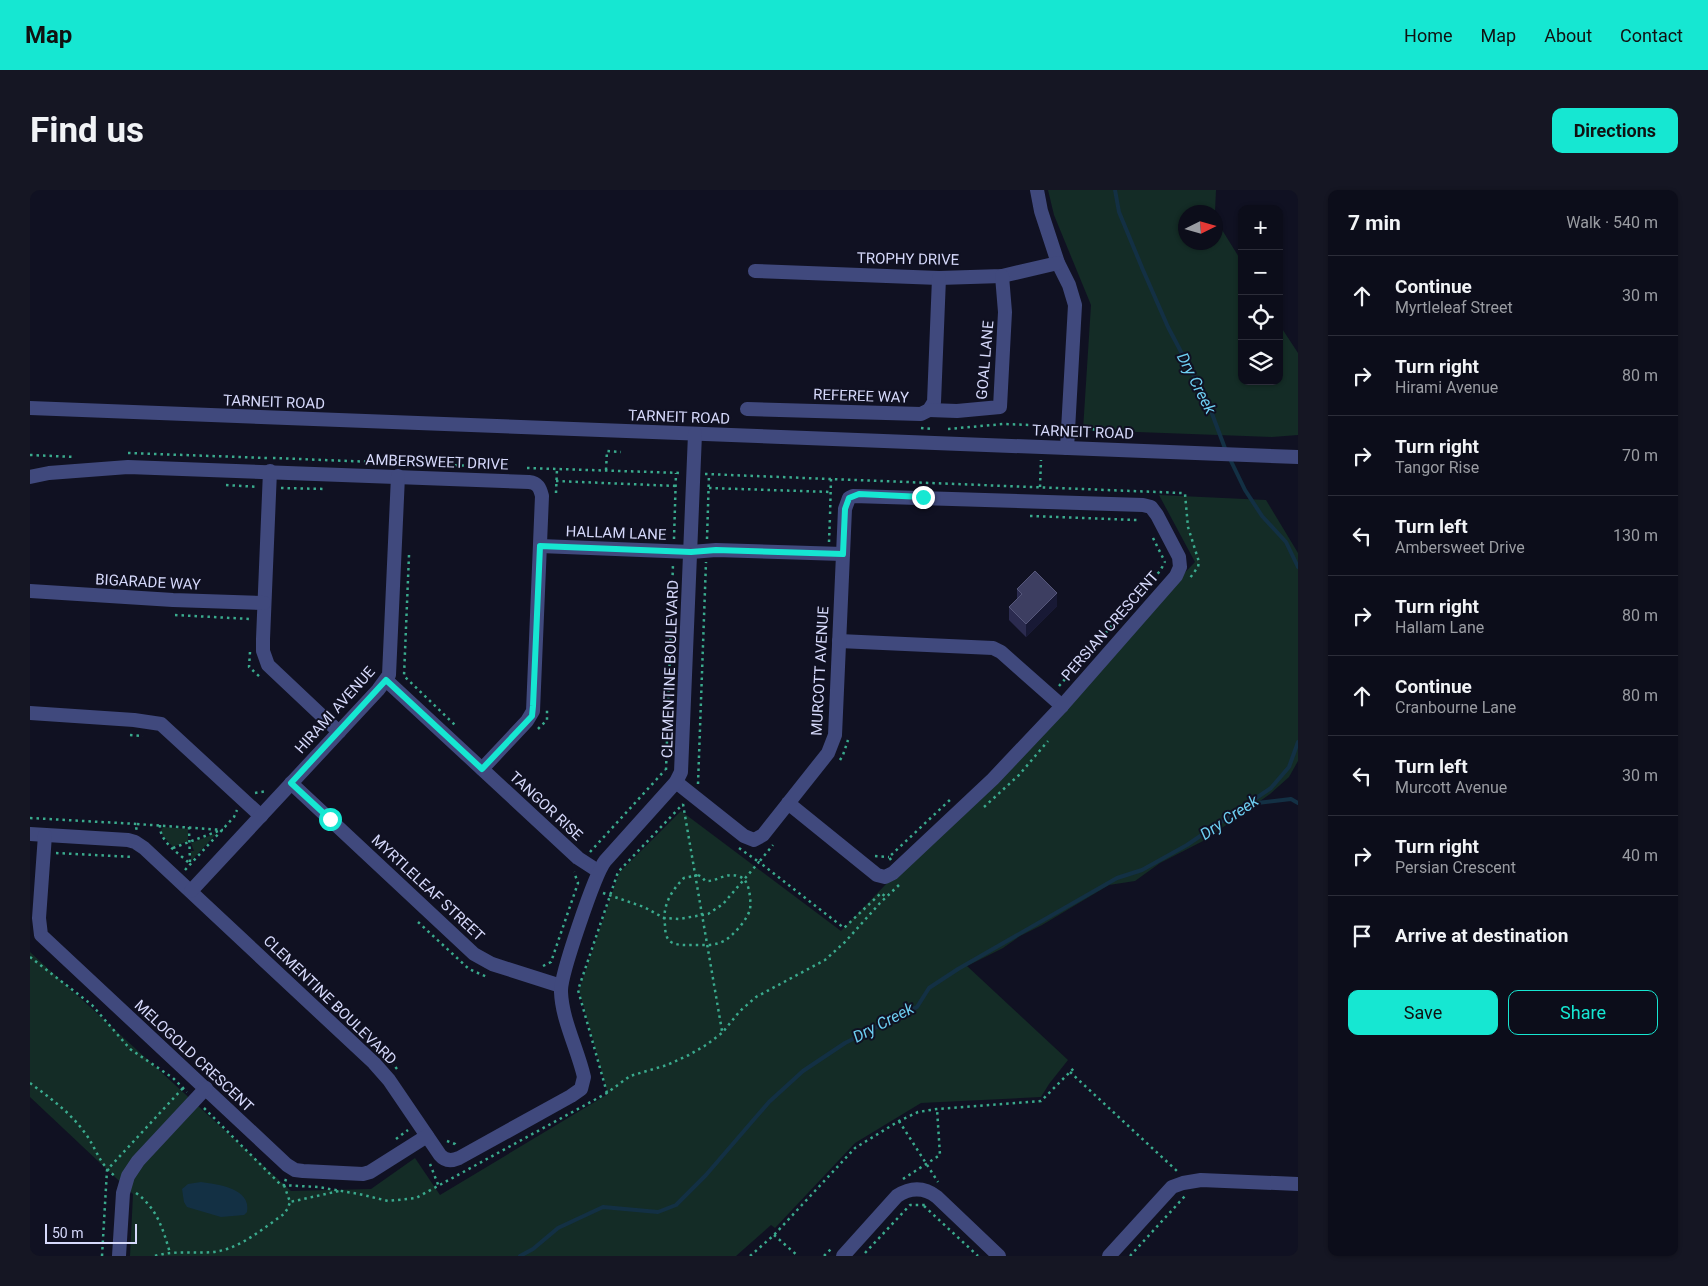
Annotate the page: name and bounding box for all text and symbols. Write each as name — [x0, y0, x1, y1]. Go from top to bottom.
text: Map — [25, 21, 72, 49]
text: Home — [1404, 25, 1453, 46]
text: Map — [1481, 25, 1516, 46]
text: About — [1544, 25, 1592, 46]
text: Contact — [1620, 25, 1683, 46]
button: Directions — [1552, 108, 1678, 153]
text: Find us — [30, 110, 144, 151]
north arrow — [1178, 205, 1223, 250]
map controls — [1238, 205, 1283, 385]
button: + — [1238, 205, 1283, 250]
text: 7 min — [1348, 211, 1401, 235]
text: Walk · 540 m — [1566, 213, 1658, 232]
street label: TROPHY DRIVE — [857, 249, 960, 269]
button: − — [1238, 250, 1283, 295]
text: Continue — [1395, 275, 1472, 298]
icon: ahead — [1348, 282, 1376, 310]
text: 30 m — [1622, 286, 1658, 305]
button: locate — [1238, 295, 1283, 340]
text: Myrtleleaf Street — [1395, 298, 1513, 317]
street label: GOAL LANE — [973, 319, 997, 400]
button: layers — [1238, 340, 1283, 385]
water label: Dry Creek — [1173, 349, 1221, 418]
text: Turn right — [1395, 355, 1479, 378]
icon: right — [1348, 362, 1376, 390]
text: 80 m — [1622, 366, 1658, 385]
text: Hirami Avenue — [1395, 378, 1498, 397]
street label: REFEREE WAY — [813, 385, 909, 407]
street label: TARNEIT ROAD — [223, 391, 325, 413]
street label: TARNEIT ROAD — [628, 406, 730, 428]
street label: TARNEIT ROAD — [1032, 421, 1134, 443]
text: Turn right — [1395, 435, 1479, 458]
icon: right — [1348, 442, 1376, 470]
text: 70 m — [1622, 446, 1658, 465]
street label: AMBERSWEET DRIVE — [365, 451, 509, 474]
text: Tangor Rise — [1395, 458, 1479, 477]
route end — [912, 486, 935, 509]
text: Turn left — [1395, 515, 1468, 538]
street label: HALLAM LANE — [565, 522, 667, 544]
icon: left — [1348, 522, 1376, 550]
text: 130 m — [1613, 526, 1658, 545]
text: Ambersweet Drive — [1395, 538, 1525, 557]
street label: PERSIAN CRESCENT — [1058, 568, 1162, 684]
street label: BIGARADE WAY — [95, 570, 201, 594]
street label: CLEMENTINE BOULEVARD — [658, 580, 682, 758]
text: Turn right — [1395, 595, 1479, 618]
icon: right — [1348, 602, 1376, 630]
street label: MURCOTT AVENUE — [808, 605, 832, 736]
text: 80 m — [1622, 606, 1658, 625]
text: Hallam Lane — [1395, 618, 1484, 637]
street label: HIRAMI AVENUE — [291, 662, 379, 757]
text: Continue — [1395, 675, 1472, 698]
icon: ahead — [1348, 682, 1376, 710]
text: 80 m — [1622, 686, 1658, 705]
text: Cranbourne Lane — [1395, 698, 1516, 717]
text: Turn left — [1395, 755, 1468, 778]
icon: left — [1348, 762, 1376, 790]
text: 30 m — [1622, 766, 1658, 785]
street label: TANGOR RISE — [506, 768, 587, 845]
text: Murcott Avenue — [1395, 778, 1507, 797]
water label: Dry Creek — [1196, 790, 1263, 844]
route start — [319, 808, 342, 831]
street label: MYRTLELEAF STREET — [368, 831, 488, 945]
text: Turn right — [1395, 835, 1479, 858]
icon: right — [1348, 842, 1376, 870]
text: 40 m — [1622, 846, 1658, 865]
text: Persian Crescent — [1395, 858, 1516, 877]
icon: arrive — [1348, 922, 1376, 950]
text: Arrive at destination — [1395, 924, 1568, 947]
street label: CLEMENTINE BOULEVARD — [260, 932, 400, 1068]
button: Save — [1348, 990, 1498, 1035]
button: Share — [1508, 990, 1658, 1035]
street label: MELOGOLD CRESCENT — [131, 996, 257, 1116]
water label: Dry Creek — [849, 998, 918, 1046]
scale bar — [45, 1221, 138, 1244]
text: 50 m — [52, 1225, 84, 1241]

